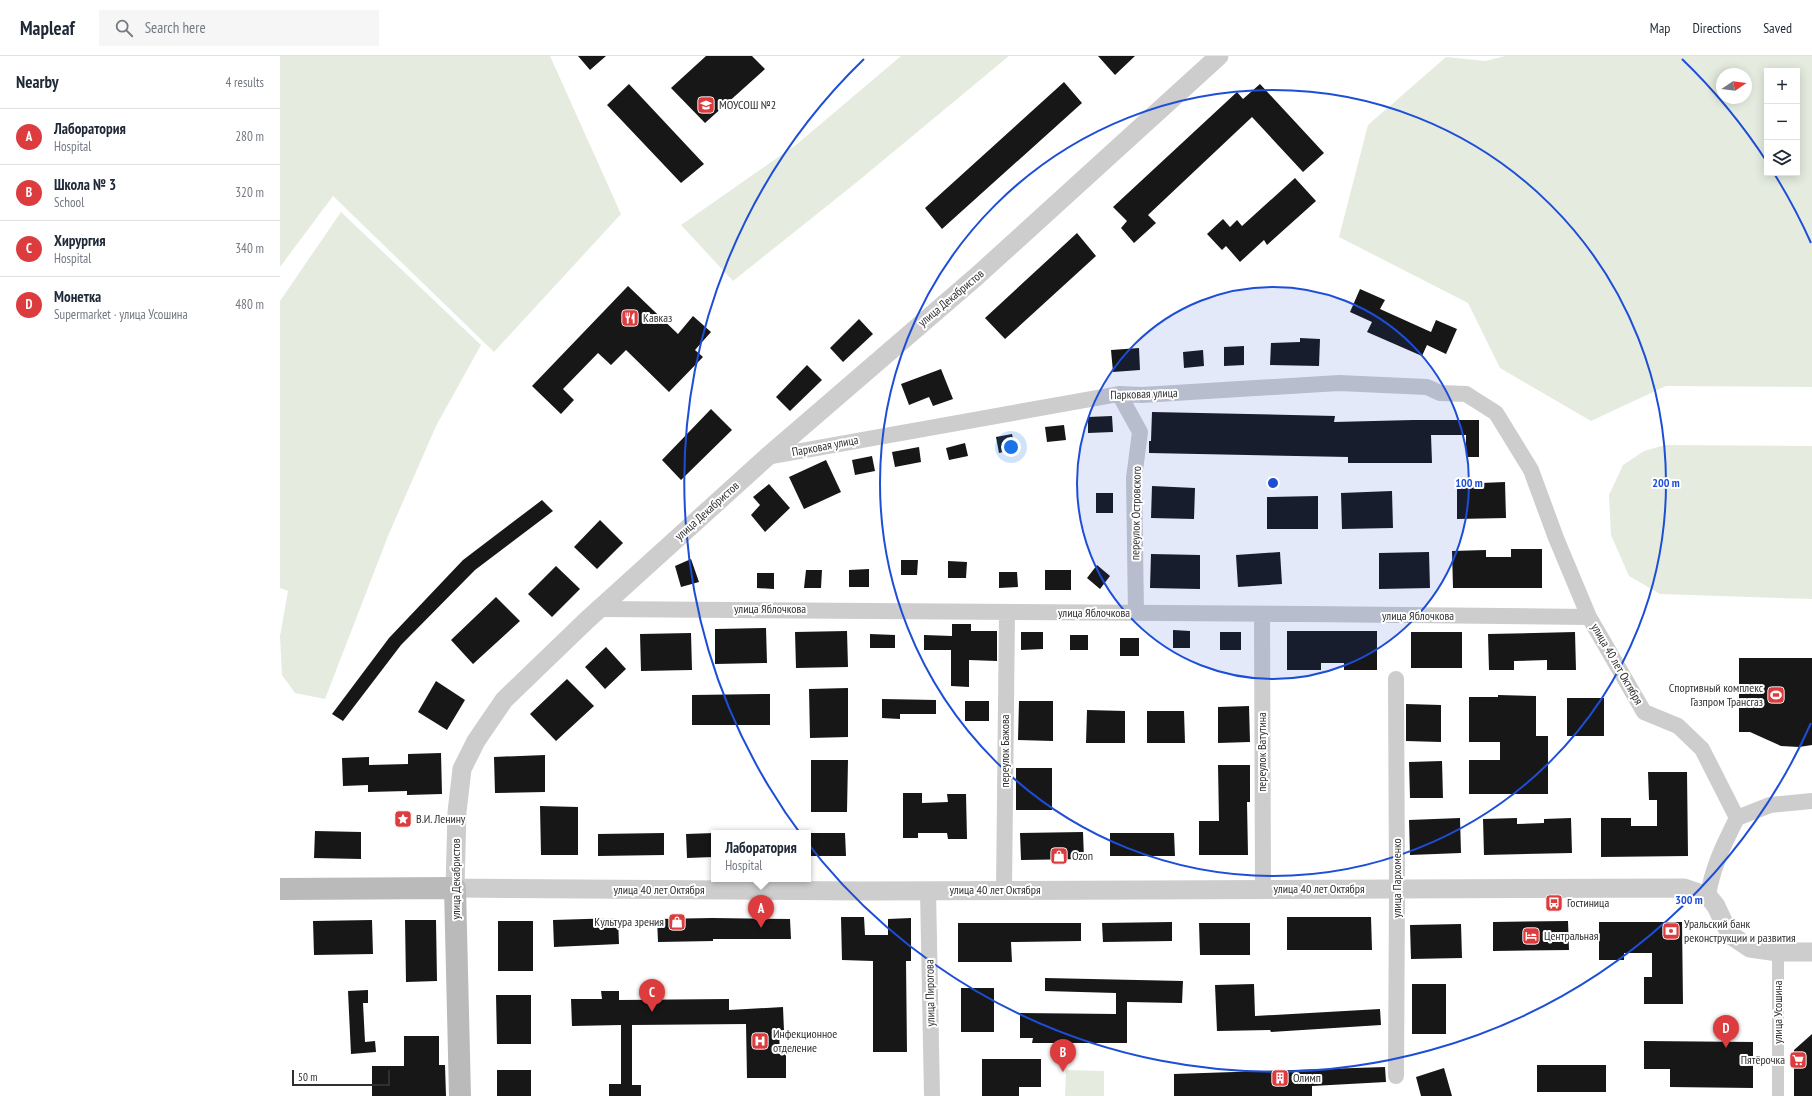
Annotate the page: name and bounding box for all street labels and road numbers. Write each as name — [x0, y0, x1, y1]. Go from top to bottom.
street label: улица Декабристов — [915, 266, 987, 329]
street label: Парковая улица — [1110, 385, 1178, 402]
street label: Парковая улица — [790, 432, 860, 459]
street label: переулок Островского — [1127, 466, 1144, 560]
street label: улица Декабристов — [671, 478, 742, 543]
street label: улица Яблочкова — [734, 601, 806, 616]
street label: улица Яблочкова — [1058, 605, 1130, 620]
street label: улица Яблочкова — [1382, 608, 1454, 623]
street label: улица 40 лет Октября — [1588, 621, 1647, 707]
street label: переулок Ватутина — [1254, 712, 1269, 792]
street label: переулок Бажова — [997, 714, 1012, 788]
street label: улица Декабристов — [448, 838, 463, 920]
street label: улица Пархоменко — [1389, 838, 1404, 918]
street label: улица 40 лет Октября — [1273, 881, 1365, 896]
street label: улица 40 лет Октября — [613, 882, 705, 897]
street label: улица 40 лет Октября — [949, 882, 1041, 897]
street label: улица Пирогова — [921, 959, 938, 1027]
street label: улица Усошина — [1770, 980, 1785, 1044]

